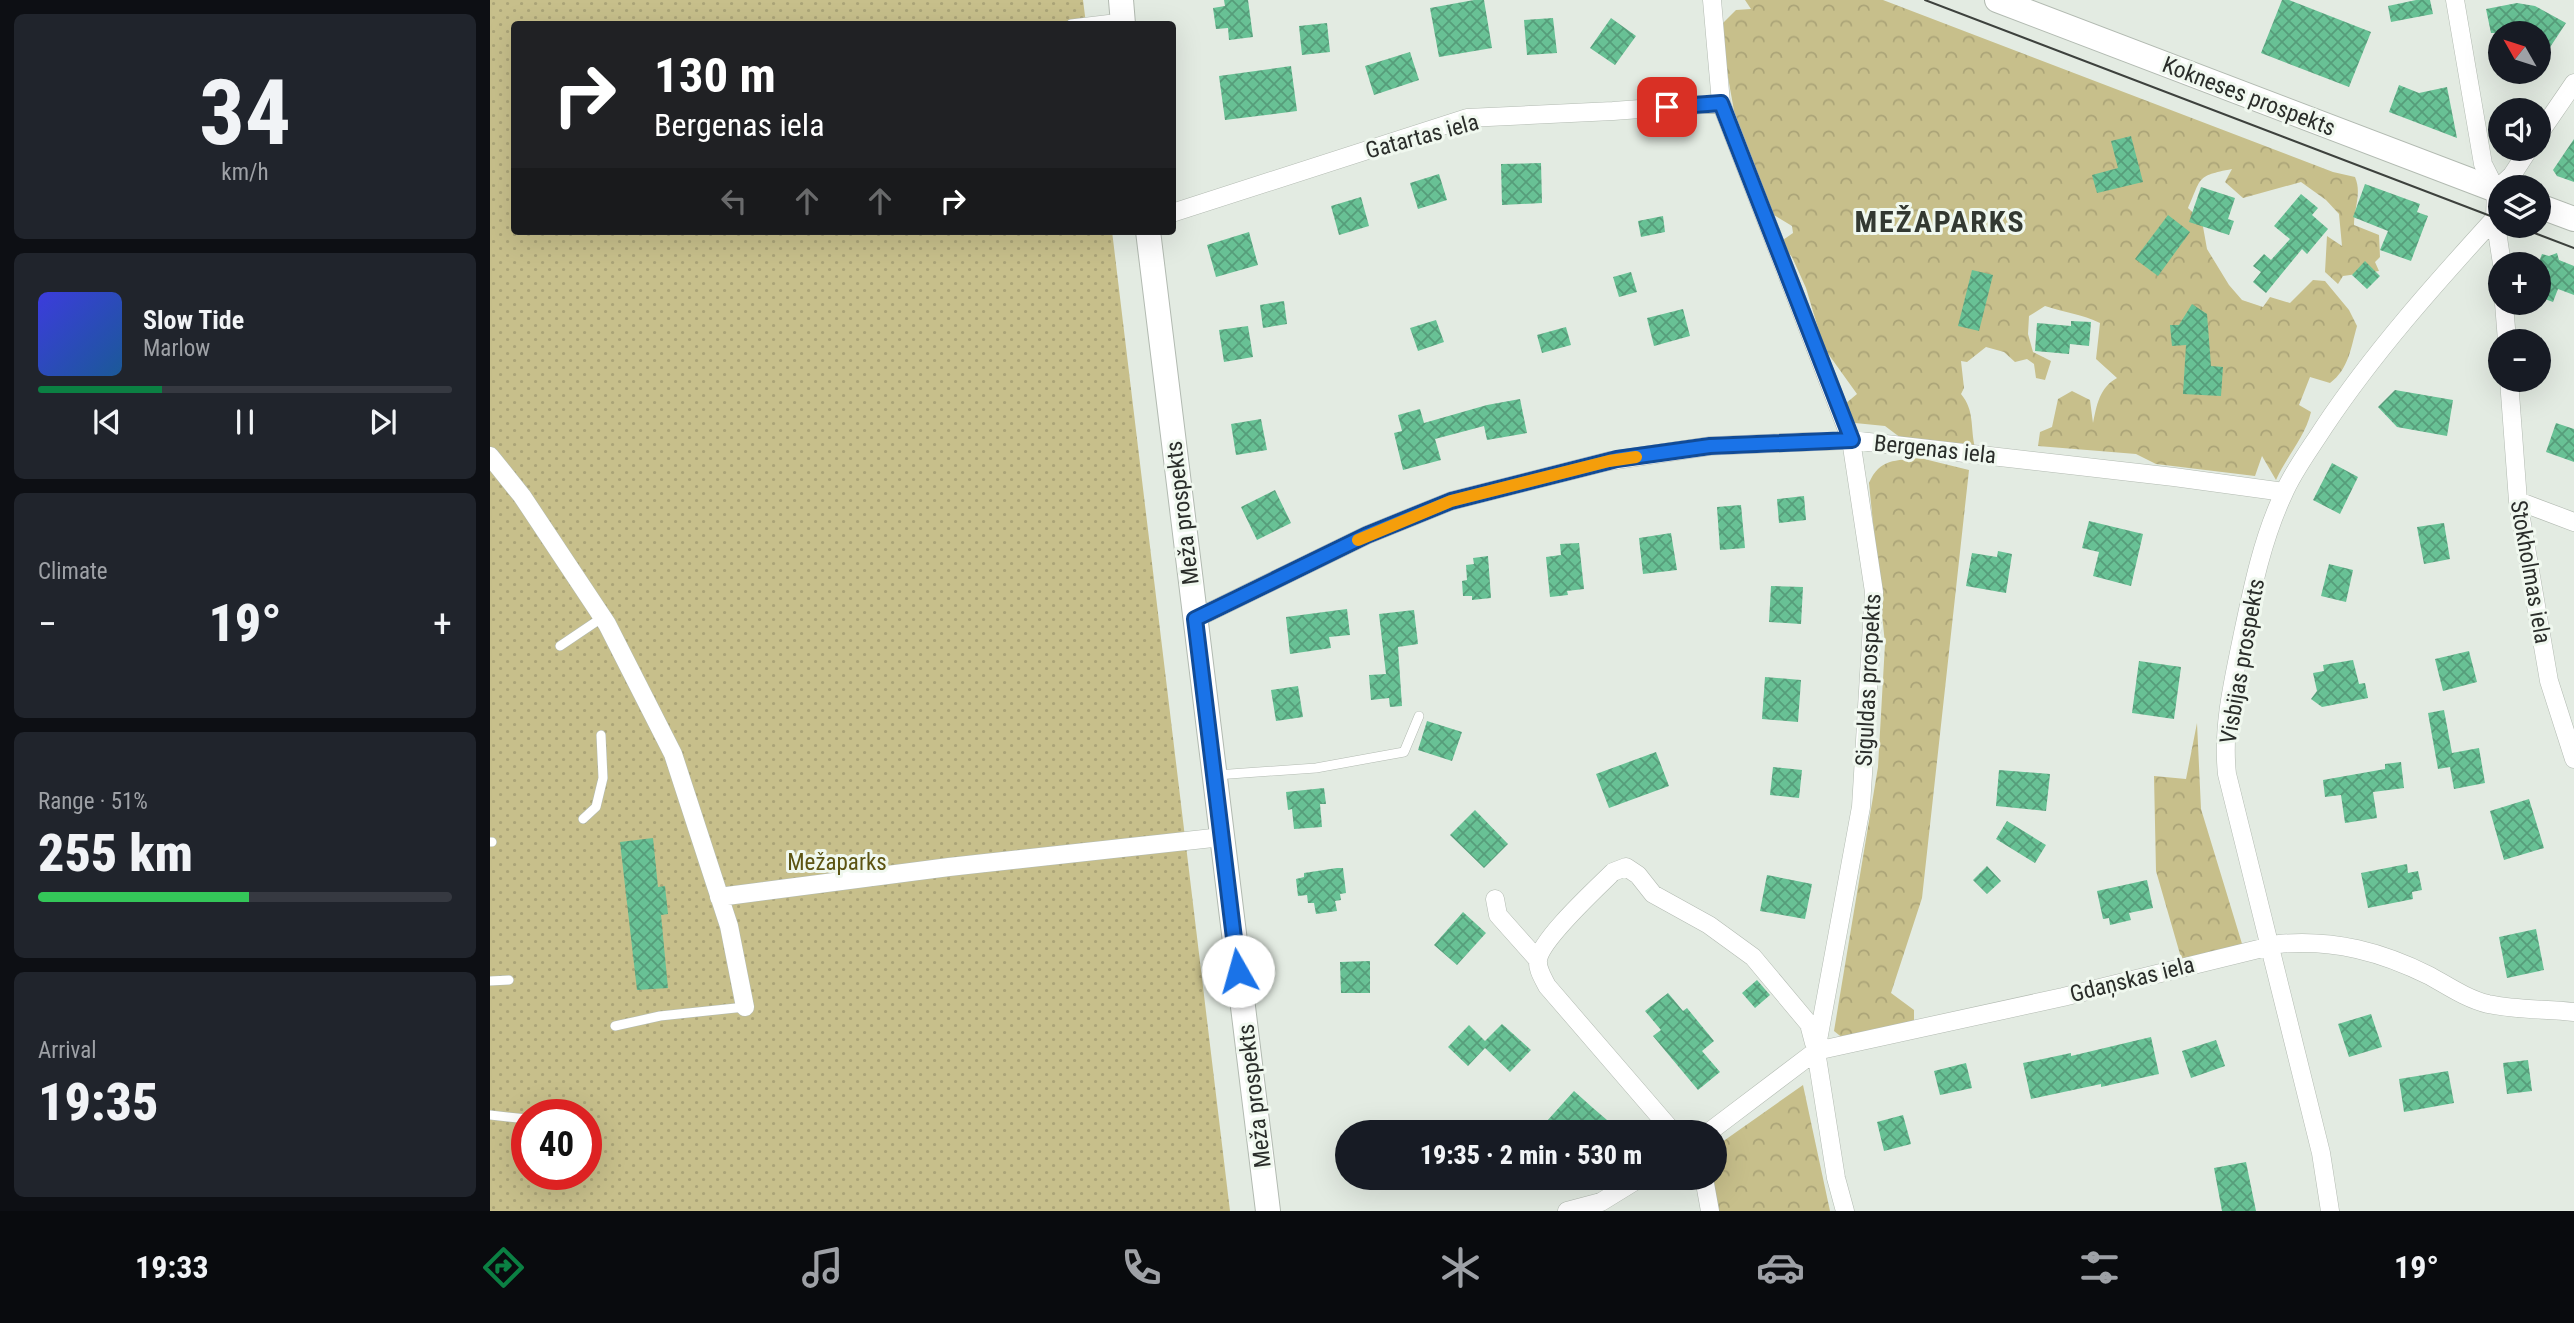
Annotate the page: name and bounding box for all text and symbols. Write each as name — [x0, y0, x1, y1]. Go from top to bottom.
north arrow — [2488, 21, 2552, 84]
map controls — [2488, 21, 2551, 392]
text: 130 m — [654, 47, 776, 104]
icon: right — [539, 49, 630, 140]
street label: Kokneses prospekts — [2159, 51, 2339, 142]
text: 34 — [199, 60, 291, 166]
pin — [1637, 77, 1697, 137]
icon: arrive — [1648, 88, 1686, 126]
button: sound — [2488, 98, 2551, 161]
text: Bergenas iela — [654, 106, 824, 144]
street label: Gatartas iela — [1363, 108, 1482, 165]
text: km/h — [221, 159, 269, 186]
button: layers — [2488, 175, 2551, 238]
icon: left — [715, 182, 753, 220]
icon: ahead — [788, 182, 826, 220]
icon: ahead — [861, 182, 899, 220]
icon: right — [934, 182, 972, 220]
district label: MEŽAPARKS — [1854, 204, 2026, 239]
button: + — [2488, 252, 2551, 315]
text: Slow Tide — [143, 305, 244, 335]
button: − — [2488, 329, 2551, 392]
text: Marlow — [143, 335, 210, 362]
icon: previous — [88, 403, 126, 441]
icon: pause — [226, 403, 264, 441]
icon: next — [364, 403, 402, 441]
street label: Bergenas iela — [1873, 430, 1997, 469]
street label: Meža prospekts — [1160, 440, 1205, 586]
street label: Stokholmas iela — [2505, 498, 2556, 646]
text: Climate — [38, 558, 108, 585]
street label: Visbijas prospekts — [2215, 576, 2270, 746]
text: 19° — [208, 593, 282, 654]
street label: Siguldas prospekts — [1850, 593, 1887, 767]
text: − — [38, 602, 57, 646]
text: + — [433, 602, 452, 646]
text: Range · 51% — [38, 788, 148, 815]
text: 255 km — [38, 823, 193, 884]
park label: Mežaparks — [787, 849, 887, 876]
position arrow — [1201, 934, 1275, 1008]
street label: Gdaņskas iela — [2067, 951, 2197, 1008]
street label: Meža prospekts — [1232, 1023, 1277, 1169]
text: Arrival — [38, 1037, 97, 1064]
text: 19:35 — [38, 1072, 158, 1133]
speed limit sign: 40 — [511, 1099, 602, 1190]
text: 19:35 · 2 min · 530 m — [1420, 1140, 1642, 1170]
icon: directions — [479, 1243, 528, 1292]
icon: music — [798, 1243, 847, 1292]
icon: phone — [1117, 1243, 1166, 1292]
icon: climate — [1436, 1243, 1485, 1292]
icon: car — [1756, 1243, 1805, 1292]
icon: filters — [2075, 1243, 2124, 1292]
text: 19:33 — [135, 1248, 209, 1286]
text: 19° — [2394, 1248, 2439, 1286]

